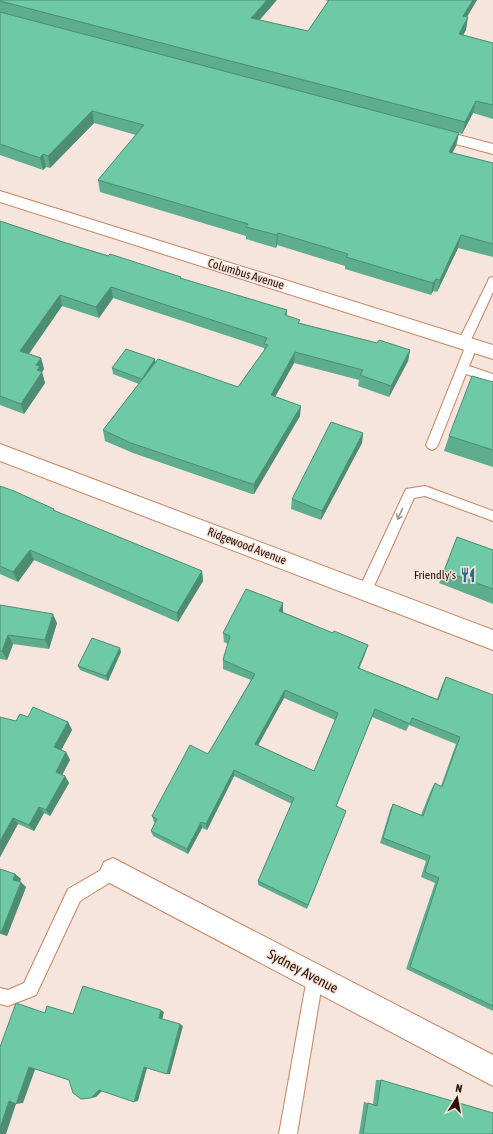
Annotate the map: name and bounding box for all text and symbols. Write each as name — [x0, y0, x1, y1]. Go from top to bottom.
street label: Columbus Avenue — [206, 256, 286, 292]
one-way arrow — [396, 508, 403, 520]
street label: Ridgewood Avenue — [205, 524, 289, 568]
restaurant icon: Friendly's — [459, 566, 477, 584]
place label: Friendly's — [414, 568, 456, 582]
street label: Sydney Avenue — [265, 946, 341, 996]
north arrow — [437, 1078, 477, 1118]
text: N — [455, 1082, 463, 1095]

